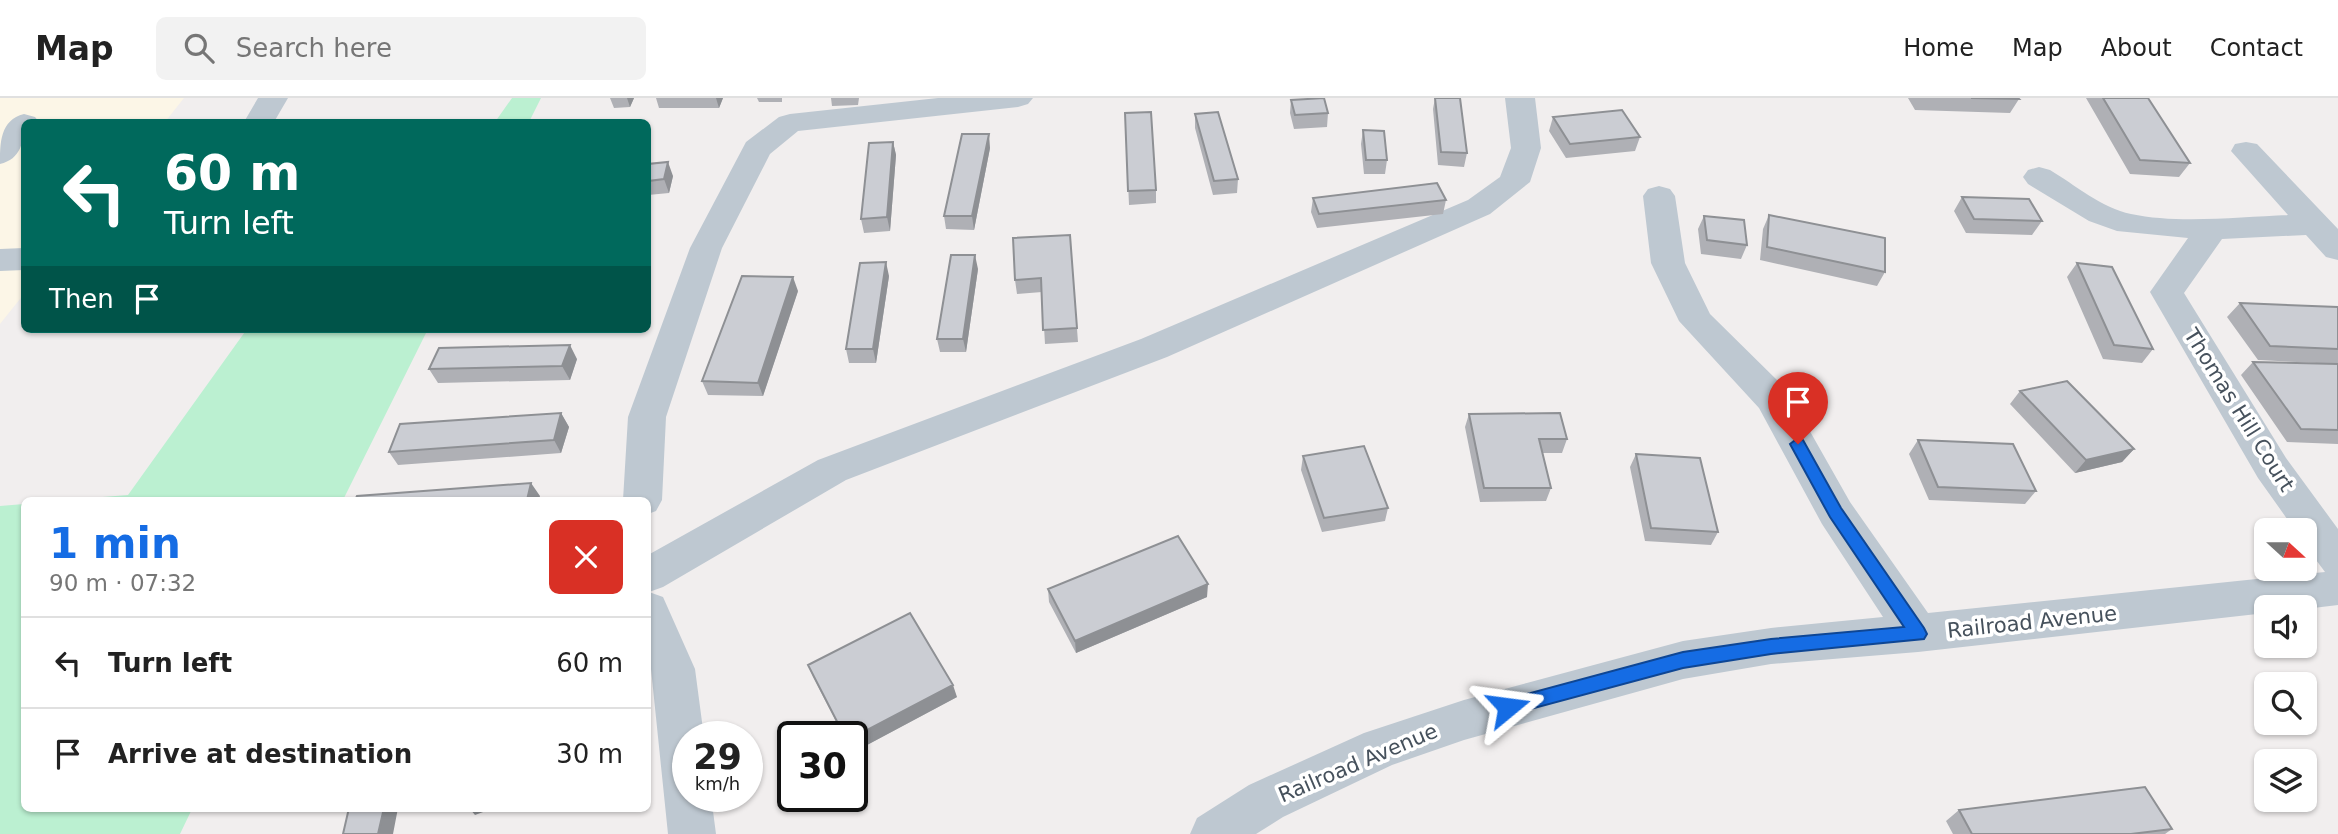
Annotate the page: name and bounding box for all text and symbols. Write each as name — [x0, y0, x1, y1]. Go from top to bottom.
search box — [156, 17, 646, 80]
text: Map — [35, 29, 114, 68]
icon: search — [180, 29, 218, 67]
text: Search here — [236, 33, 392, 63]
text: Home — [1903, 34, 1974, 62]
text: Map — [2012, 34, 2063, 62]
text: About — [2101, 34, 2172, 62]
text: Contact — [2210, 34, 2303, 62]
text: 60 m — [164, 145, 300, 202]
icon: left — [49, 147, 140, 238]
text: Turn left — [164, 204, 294, 242]
icon: arrive — [128, 280, 166, 318]
text: Then — [49, 284, 114, 314]
street label: Thomas Hill Court — [2179, 323, 2299, 496]
pin — [1768, 372, 1828, 444]
icon: arrive — [1779, 383, 1817, 421]
north arrow — [2254, 518, 2317, 581]
map controls — [2254, 518, 2317, 812]
text: 1 min — [49, 519, 181, 568]
button: close — [549, 520, 623, 594]
text: 90 m · 07:32 — [49, 570, 196, 596]
button: sound — [2254, 595, 2317, 658]
street label: Railroad Avenue — [1946, 601, 2118, 643]
icon: left — [49, 644, 87, 682]
text: Turn left — [108, 648, 232, 678]
text: 60 m — [556, 648, 623, 678]
position arrow — [1471, 670, 1545, 744]
button: search — [2254, 672, 2317, 735]
street label: Railroad Avenue — [1275, 719, 1441, 807]
speed limit sign: 30 — [777, 721, 868, 812]
icon: arrive — [49, 735, 87, 773]
text: 29 — [693, 737, 742, 777]
text: Arrive at destination — [108, 739, 412, 769]
text: 30 m — [556, 739, 623, 769]
button: layers — [2254, 749, 2317, 812]
text: km/h — [695, 773, 740, 794]

